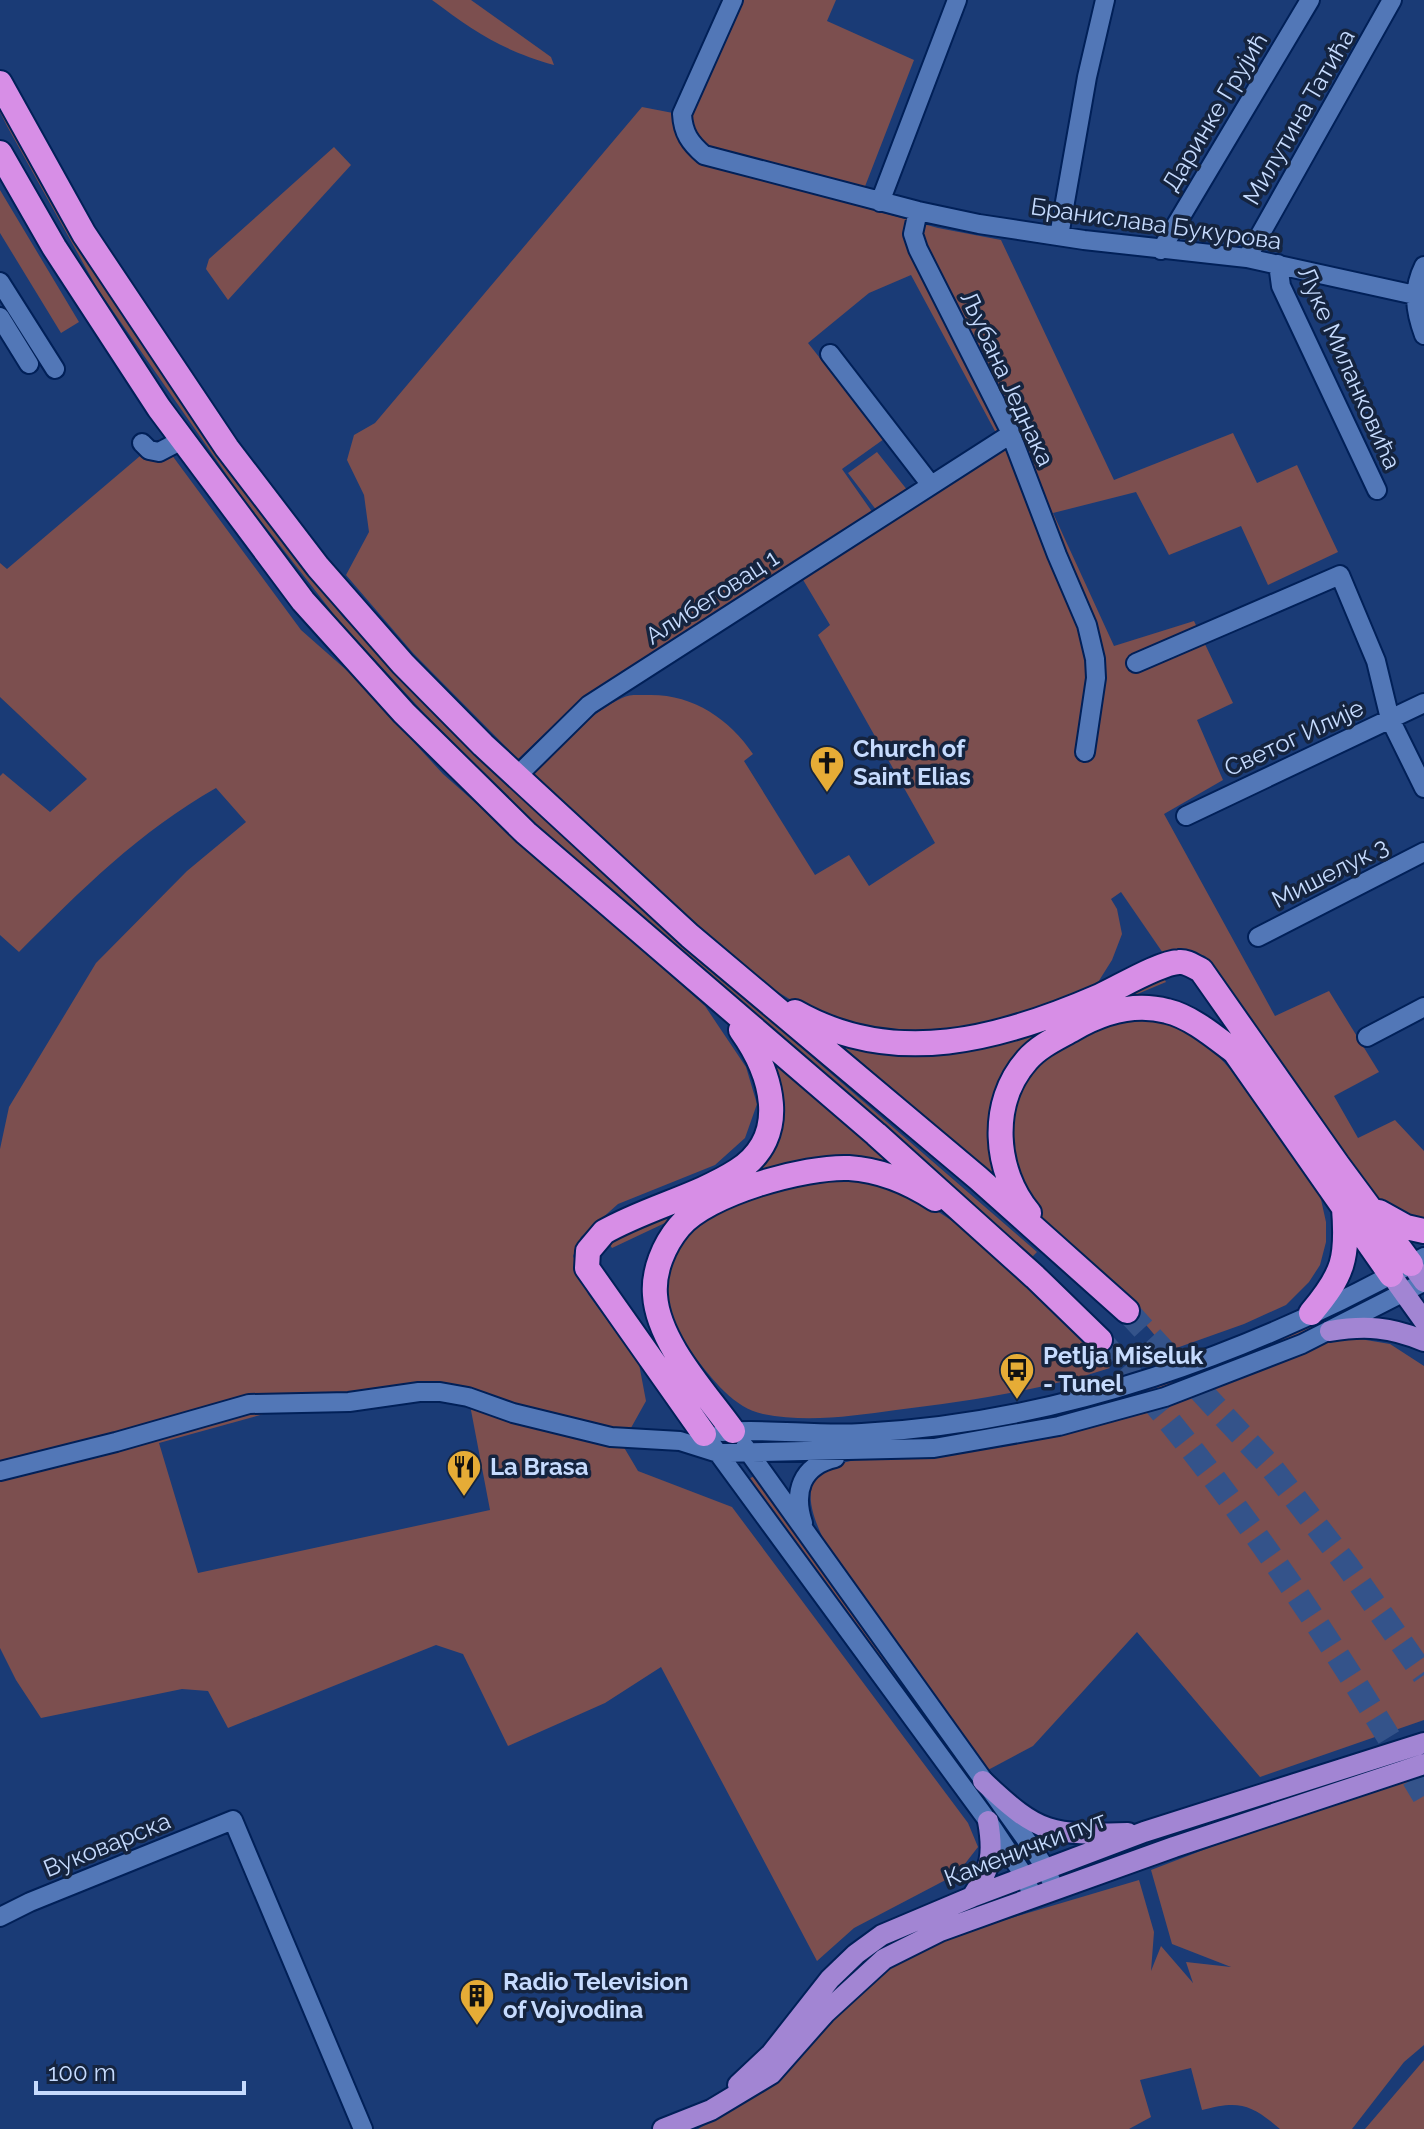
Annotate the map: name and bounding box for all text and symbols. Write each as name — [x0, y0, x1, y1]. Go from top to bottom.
street label: Милутина Татића — [1237, 24, 1361, 210]
street label: Даринке Грујић — [1156, 27, 1273, 196]
street label: Бранислава Букурова — [1029, 192, 1283, 255]
street label: Луке Миланковића — [1292, 262, 1407, 474]
street label: Љубана Једнака — [954, 287, 1061, 471]
street label: Алибеговац 1 — [640, 543, 784, 650]
street label: Светог Илије — [1219, 693, 1368, 783]
place label: Church of Saint Elias — [853, 734, 971, 791]
church icon: Church of Saint Elias — [808, 744, 846, 794]
street label: Мишелук 3 — [1267, 831, 1393, 914]
place label: Petlja Mišeluk - Tunel — [1043, 1341, 1204, 1398]
bus stop icon: Petlja Mišeluk - Tunel — [998, 1351, 1036, 1401]
restaurant icon: La Brasa — [445, 1448, 483, 1498]
place label: La Brasa — [490, 1452, 589, 1481]
street label: Каменички пут — [940, 1804, 1110, 1893]
street label: Вуковарска — [39, 1806, 175, 1883]
place label: Radio Television of Vojvodina — [503, 1967, 689, 2024]
building icon: Radio Television of Vojvodina — [458, 1977, 496, 2027]
scale bar — [36, 2045, 244, 2095]
text: 100 m — [48, 2058, 116, 2087]

